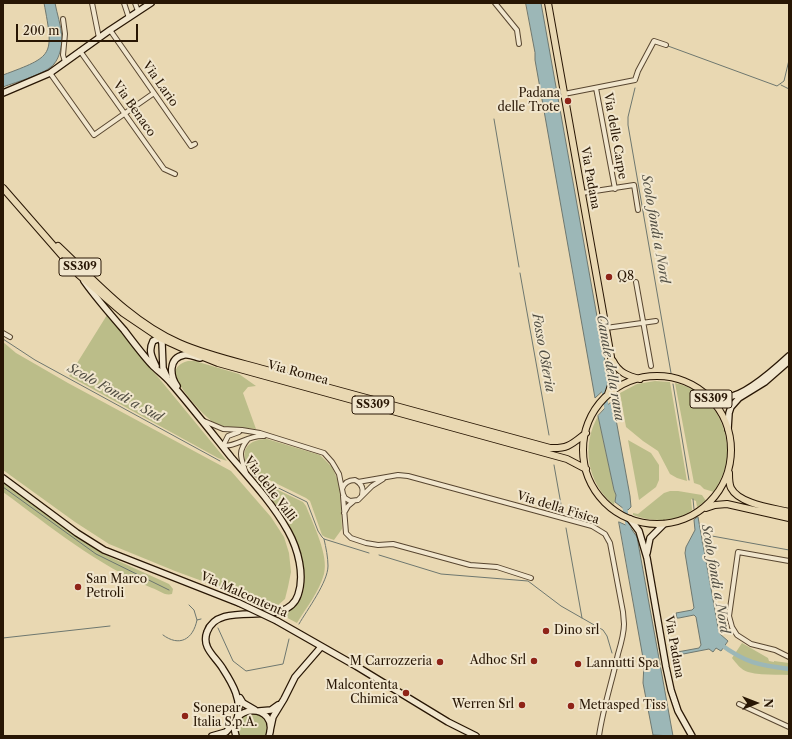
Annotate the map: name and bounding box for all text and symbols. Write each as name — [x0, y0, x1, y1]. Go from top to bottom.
scale bar — [18, 16, 140, 42]
text: 200 m — [23, 23, 60, 38]
street label: Via Lario — [139, 59, 181, 109]
street label: Via Benaco — [110, 78, 158, 140]
place label: Padana delle Trote — [497, 87, 560, 115]
street label: Via delle Carpe — [600, 92, 630, 180]
marker: Padana delle Trote — [563, 96, 573, 106]
street label: Via Padana — [577, 146, 603, 210]
water label: Scolo fondi a Nord — [638, 173, 672, 285]
road number: SS309 — [59, 258, 101, 276]
place label: Q8 — [617, 270, 634, 284]
marker: Q8 — [604, 272, 614, 282]
water label: Fosso Osteria — [528, 312, 558, 394]
water label: Canale della rana — [593, 314, 627, 422]
street label: Via Romea — [266, 358, 330, 388]
water label: Scolo Fondi a Sud — [65, 360, 165, 426]
road number: SS309 — [690, 390, 732, 408]
road number: SS309 — [352, 396, 394, 414]
street label: Via delle Valli — [241, 454, 299, 524]
street label: Via della Fisica — [515, 489, 601, 527]
water label: Scolo fondi a Nord — [698, 523, 732, 635]
street label: Via Malcontenta — [198, 569, 290, 621]
place label: San Marco Petroli — [86, 573, 147, 601]
marker: San Marco Petroli — [73, 582, 83, 592]
street label: Via Padana — [661, 615, 687, 679]
place label: Dino srl — [554, 624, 599, 638]
marker: Dino srl — [541, 626, 551, 636]
place label: Adhoc Srl — [470, 654, 526, 668]
place label: M Carrozzeria — [350, 655, 432, 669]
marker: Adhoc Srl — [529, 656, 539, 666]
marker: M Carrozzeria — [435, 657, 445, 667]
place label: Lannutti Spa — [586, 657, 659, 671]
marker: Lannutti Spa — [573, 659, 583, 669]
place label: Malcontenta Chimica — [326, 679, 398, 707]
north arrow — [736, 683, 776, 723]
marker: Malcontenta Chimica — [401, 688, 411, 698]
place label: Werren Srl — [452, 698, 514, 712]
text: N — [761, 698, 775, 708]
place label: Metrasped Tiss — [579, 699, 666, 713]
marker: Werren Srl — [517, 700, 527, 710]
marker: Metrasped Tiss — [566, 701, 576, 711]
place label: Sonepar Italia S.p.A. — [193, 702, 258, 730]
marker: Sonepar Italia S.p.A. — [180, 711, 190, 721]

